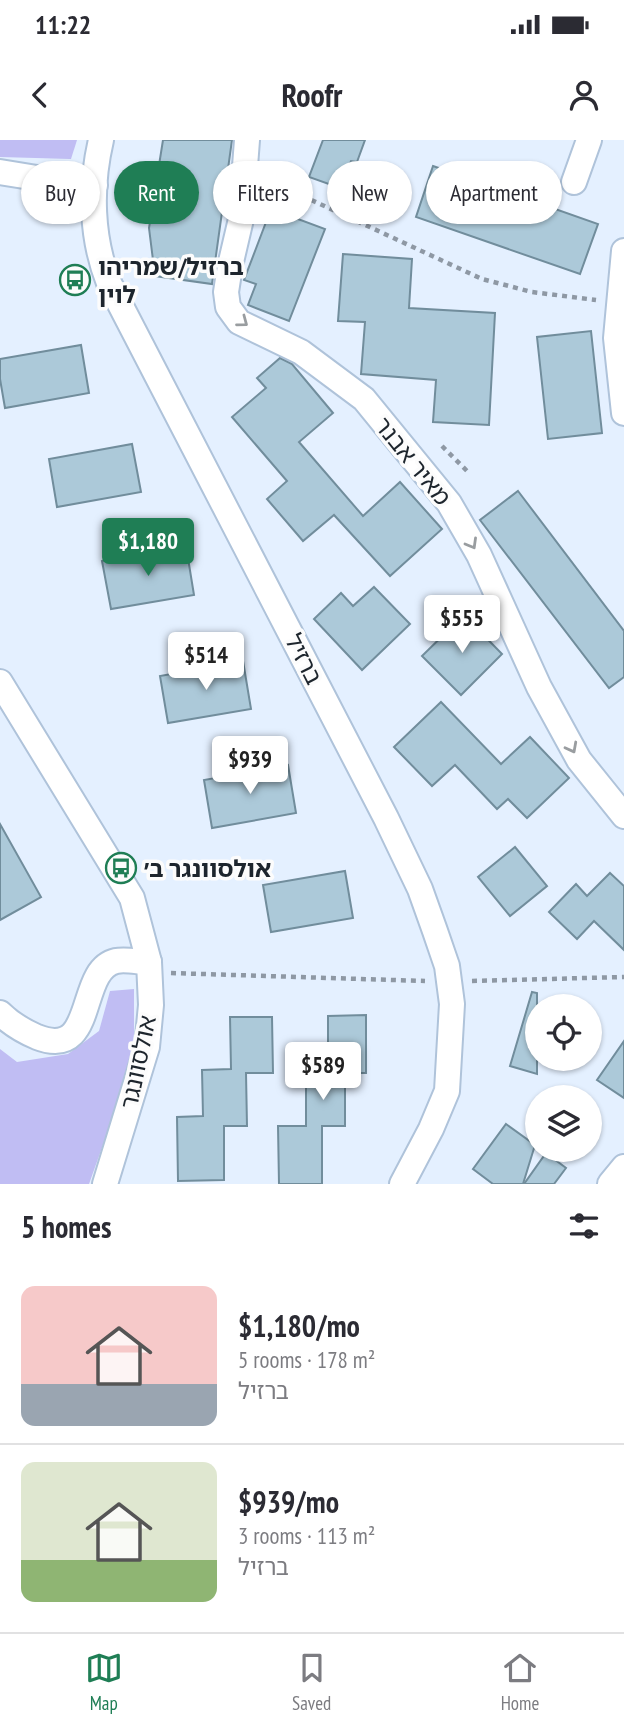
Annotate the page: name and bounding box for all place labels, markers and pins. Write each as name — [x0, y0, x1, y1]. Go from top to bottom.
place label: ברזיל/שמריהו לוין — [98, 251, 244, 310]
bus stop icon: ברזיל/שמריהו לוין — [58, 263, 92, 297]
pin: $1,180 — [91, 518, 205, 578]
pin: $555 — [421, 596, 503, 655]
pin: $514 — [165, 632, 247, 692]
pin: $939 — [209, 736, 291, 796]
bus stop icon: אולסוונגר ב׳ — [104, 851, 138, 885]
place label: אולסוונגר ב׳ — [144, 853, 271, 884]
pin: $589 — [282, 1042, 364, 1102]

